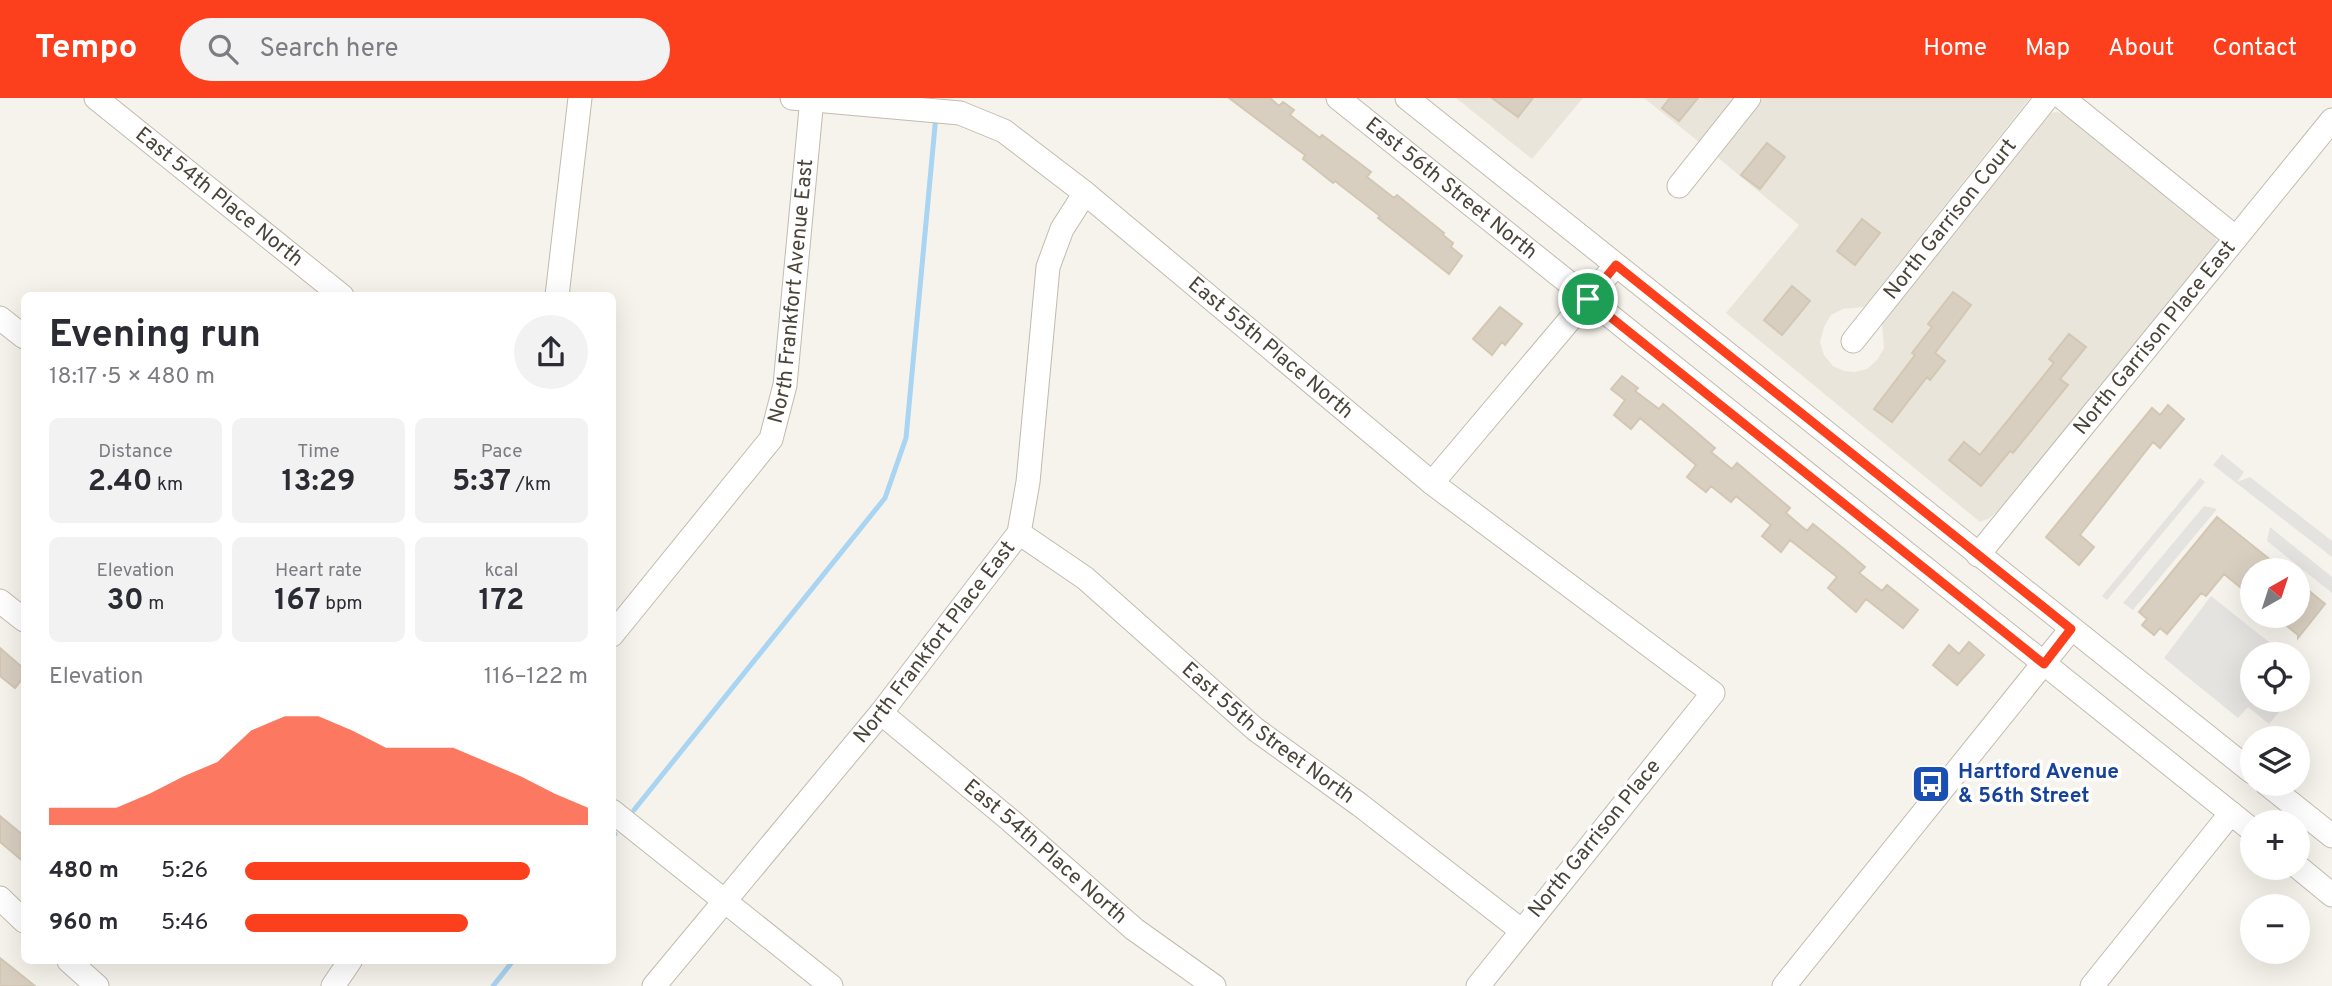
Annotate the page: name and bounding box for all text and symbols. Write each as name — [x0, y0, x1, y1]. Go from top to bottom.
search box — [180, 18, 670, 81]
text: Tempo — [35, 28, 138, 70]
icon: search — [204, 30, 242, 68]
text: Search here — [260, 33, 398, 66]
text: Home — [1923, 34, 1987, 64]
text: Map — [2025, 34, 2070, 64]
text: About — [2108, 34, 2174, 64]
text: Contact — [2212, 34, 2297, 64]
street label: East 56th Street North — [1360, 111, 1543, 266]
street label: East 54th Place North — [129, 121, 309, 273]
street label: North Garrison Court — [1878, 133, 2023, 305]
street label: North Frankfort Avenue East — [762, 158, 820, 426]
street label: North Garrison Place East — [2068, 235, 2242, 441]
pin — [1558, 269, 1618, 329]
street label: East 55th Place North — [1182, 271, 1359, 425]
icon: arrive — [1569, 280, 1607, 318]
text: Evening run — [49, 312, 261, 361]
button: share — [514, 315, 588, 389]
text: 18:17 · 5 × 480 m — [49, 363, 215, 392]
text: Distance — [98, 440, 173, 464]
text: Time — [297, 440, 340, 464]
text: Pace — [481, 440, 522, 464]
text: 2.40 — [88, 464, 152, 501]
text: 13:29 — [281, 464, 356, 501]
text: 5:37 — [452, 464, 511, 501]
text: km — [152, 473, 183, 497]
text: /km — [511, 473, 551, 497]
street label: North Frankfort Place East — [848, 535, 1022, 749]
north arrow — [2240, 558, 2310, 628]
map controls — [2240, 558, 2310, 964]
text: Elevation — [96, 559, 175, 583]
text: Heart rate — [275, 559, 362, 583]
text: kcal — [485, 559, 518, 583]
text: 30 — [107, 583, 144, 620]
text: 167 — [274, 583, 321, 620]
text: 172 — [479, 583, 524, 620]
text: m — [144, 592, 164, 616]
text: bpm — [321, 592, 363, 616]
button: locate — [2240, 642, 2310, 712]
street label: East 55th Street North — [1176, 656, 1360, 810]
text: Elevation — [49, 663, 144, 692]
text: 116–122 m — [484, 663, 588, 692]
button: layers — [2240, 726, 2310, 796]
street label: North Garrison Place — [1523, 754, 1667, 924]
place label: Hartford Avenue & 56th Street — [1958, 759, 2119, 810]
bus stop icon: Hartford Avenue & 56th Street — [1910, 763, 1952, 805]
street label: East 54th Place North — [958, 773, 1133, 930]
button: + — [2240, 810, 2310, 880]
text: 480 m — [49, 857, 119, 886]
text: 5:26 — [161, 857, 208, 886]
button: − — [2240, 894, 2310, 964]
text: 960 m — [49, 909, 118, 938]
text: 5:46 — [161, 909, 208, 938]

